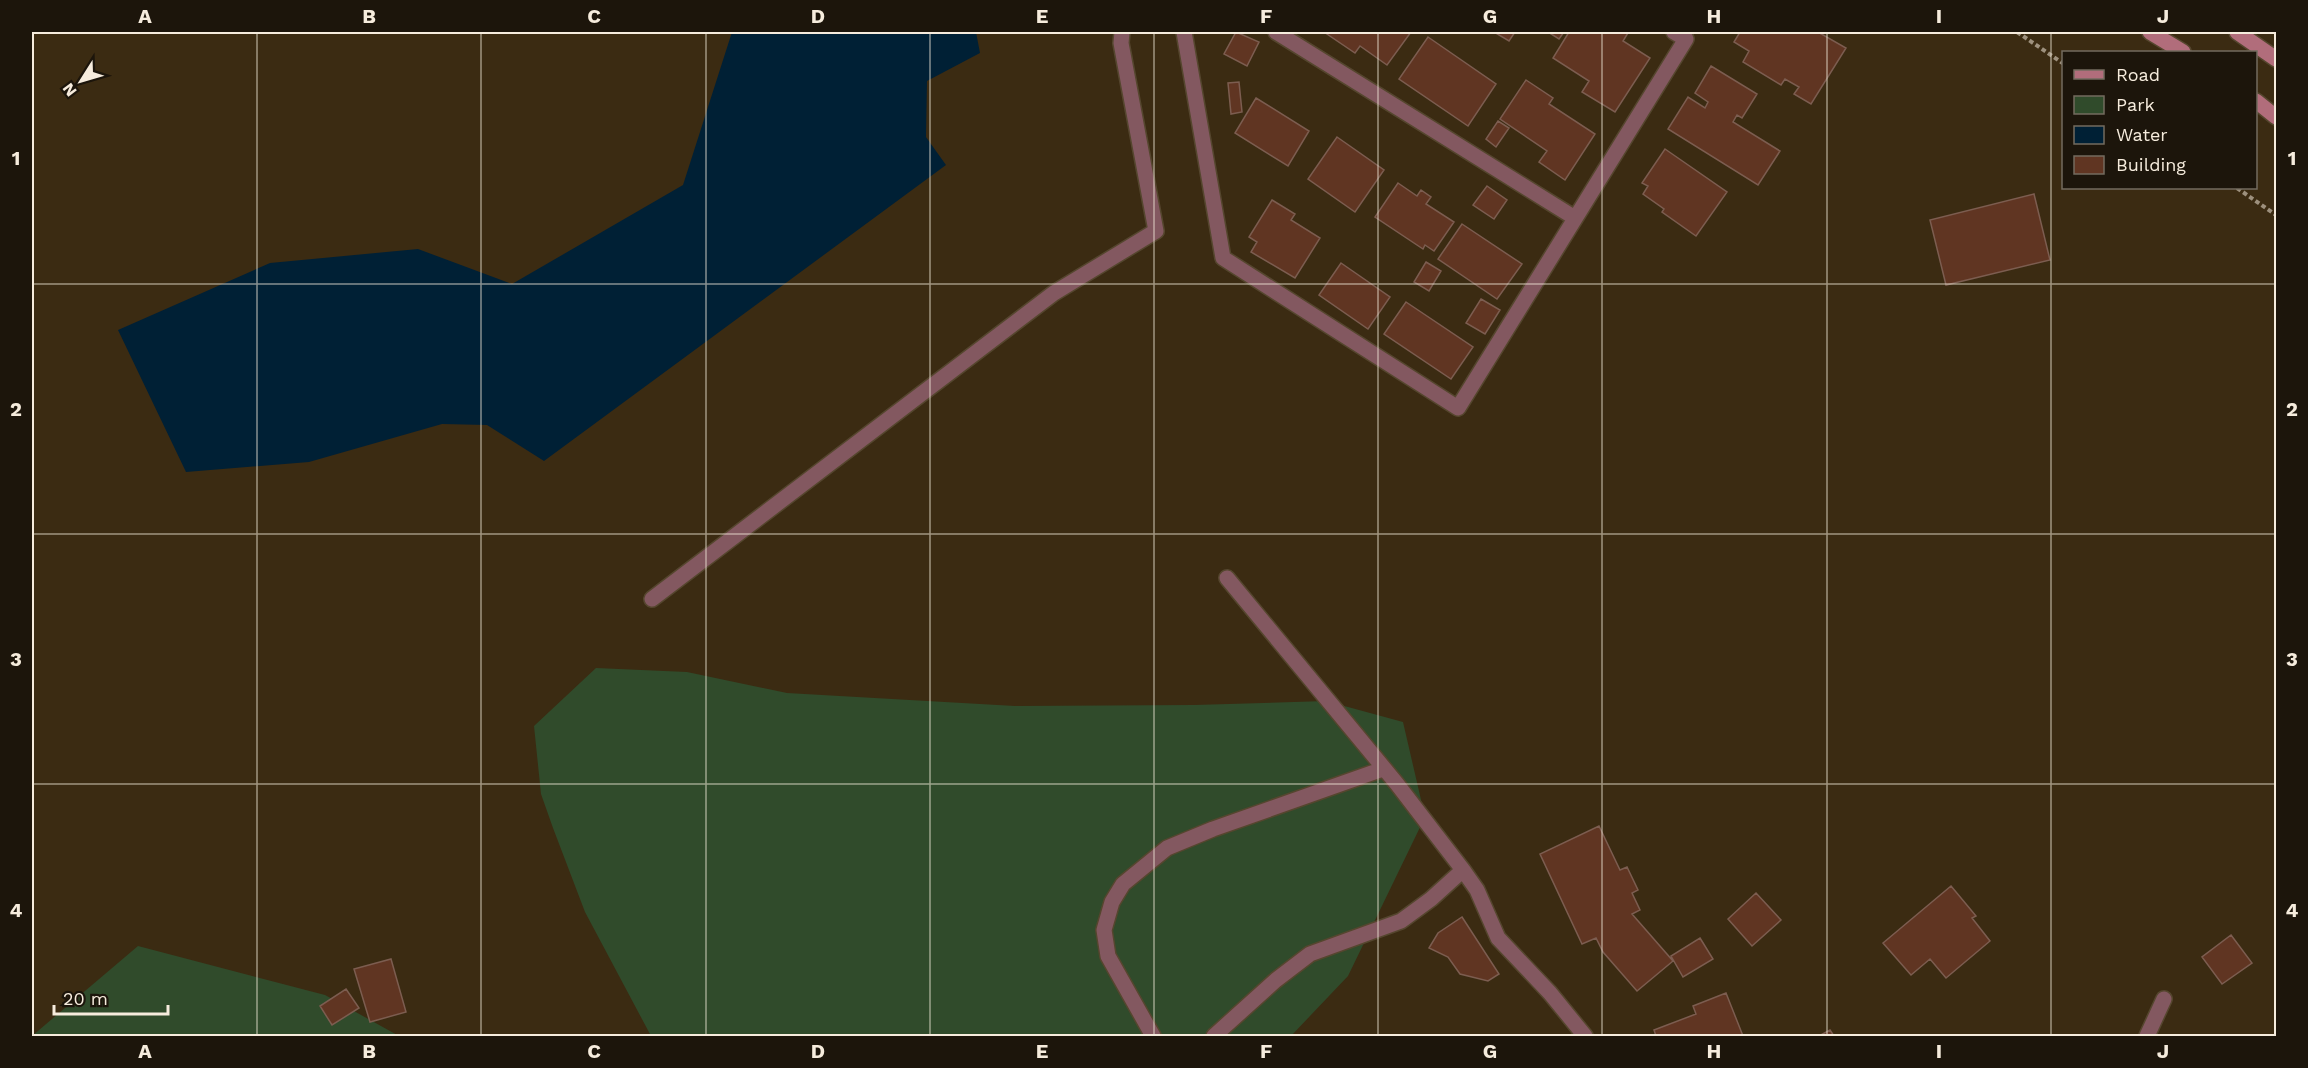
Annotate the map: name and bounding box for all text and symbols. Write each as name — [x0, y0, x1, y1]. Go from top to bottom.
text: A — [138, 4, 152, 28]
text: B — [362, 4, 376, 28]
text: C — [587, 4, 601, 28]
text: D — [811, 4, 825, 28]
text: E — [1036, 4, 1048, 28]
text: F — [1260, 4, 1272, 28]
text: G — [1483, 4, 1497, 28]
text: H — [1707, 4, 1721, 28]
text: I — [1936, 4, 1942, 28]
text: J — [2157, 4, 2169, 28]
north arrow — [51, 51, 111, 111]
legend — [2062, 51, 2257, 189]
text: Road — [2116, 64, 2160, 85]
text: N — [58, 79, 81, 100]
text: Park — [2116, 94, 2155, 115]
text: Water — [2116, 124, 2168, 145]
text: 1 — [12, 146, 20, 170]
text: 1 — [2288, 146, 2296, 170]
text: Building — [2116, 154, 2186, 175]
text: 2 — [10, 397, 22, 421]
text: 2 — [2286, 397, 2298, 421]
text: 3 — [10, 647, 22, 671]
text: 3 — [2286, 647, 2298, 671]
text: 4 — [10, 898, 23, 922]
text: 4 — [2286, 898, 2299, 922]
scale bar — [54, 978, 168, 1016]
text: 20 m — [63, 988, 108, 1009]
text: A — [138, 1039, 152, 1063]
text: B — [362, 1039, 376, 1063]
text: C — [587, 1039, 601, 1063]
text: D — [811, 1039, 825, 1063]
text: E — [1036, 1039, 1048, 1063]
text: F — [1260, 1039, 1272, 1063]
text: G — [1483, 1039, 1497, 1063]
text: H — [1707, 1039, 1721, 1063]
text: I — [1936, 1039, 1942, 1063]
text: J — [2157, 1039, 2169, 1063]

